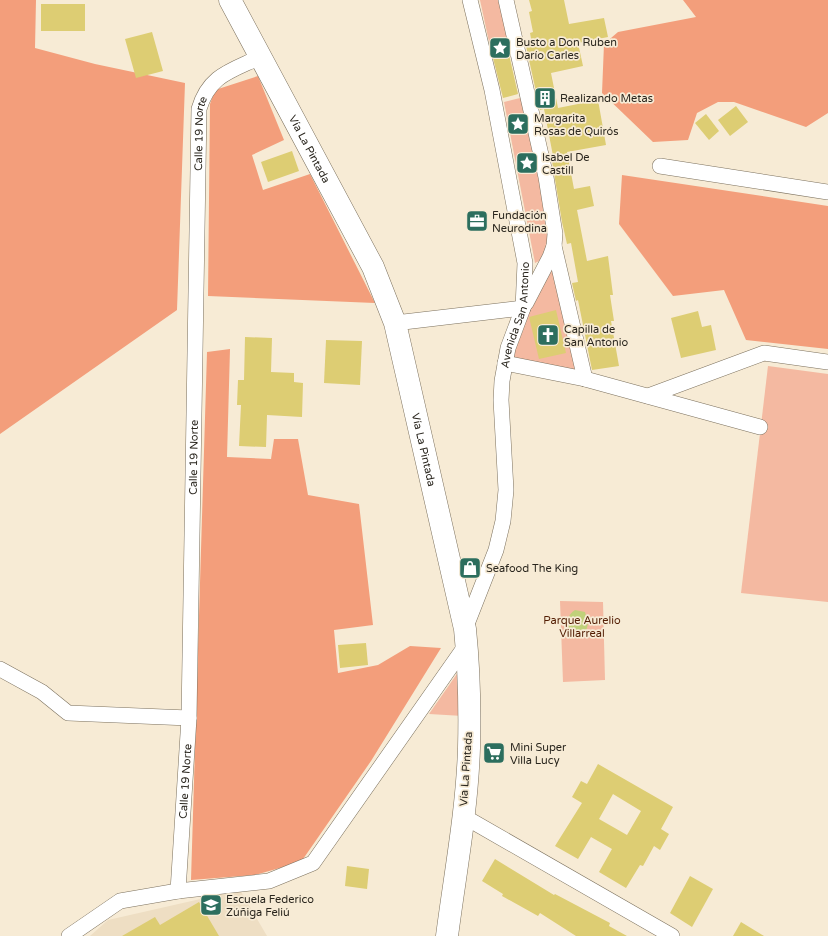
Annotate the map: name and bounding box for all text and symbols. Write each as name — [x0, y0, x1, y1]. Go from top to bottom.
place icon: Busto a Don Ruben Darío Carles — [487, 35, 513, 61]
place label: Busto a Don Ruben Darío Carles — [516, 36, 617, 62]
building icon: Realizando Metas — [532, 85, 558, 111]
place label: Realizando Metas — [560, 92, 653, 105]
street label: Calle 19 Norte — [191, 94, 210, 171]
place icon: Margarita Rosas de Quirós — [505, 111, 531, 137]
place label: Margarita Rosas de Quirós — [534, 112, 618, 138]
street label: Vía La Pintada — [286, 113, 333, 185]
place icon: Isabel De Castill — [514, 150, 540, 176]
place label: Isabel De Castill — [542, 151, 590, 177]
office icon: Fundación Neurodina — [464, 208, 490, 234]
place label: Fundación Neurodina — [492, 209, 547, 235]
street label: Avenida San Antonio — [498, 261, 532, 369]
church icon: Capilla de San Antonio — [535, 322, 561, 348]
place label: Capilla de San Antonio — [564, 323, 628, 349]
street label: Vía La Pintada — [409, 412, 439, 488]
street label: Calle 19 Norte — [186, 420, 200, 495]
shop icon: Seafood The King — [457, 555, 483, 581]
place label: Seafood The King — [486, 562, 578, 575]
park label: Parque Aurelio Villarreal — [543, 614, 621, 640]
street label: Vía La Pintada — [457, 731, 475, 807]
supermarket icon: Mini Super Villa Lucy — [481, 740, 507, 766]
place label: Mini Super Villa Lucy — [510, 741, 567, 767]
street label: Calle 19 Norte — [176, 743, 194, 819]
school or university icon: Escuela Federico Zúñiga Feliú — [198, 892, 224, 918]
place label: Escuela Federico Zúñiga Feliú — [226, 893, 314, 919]

